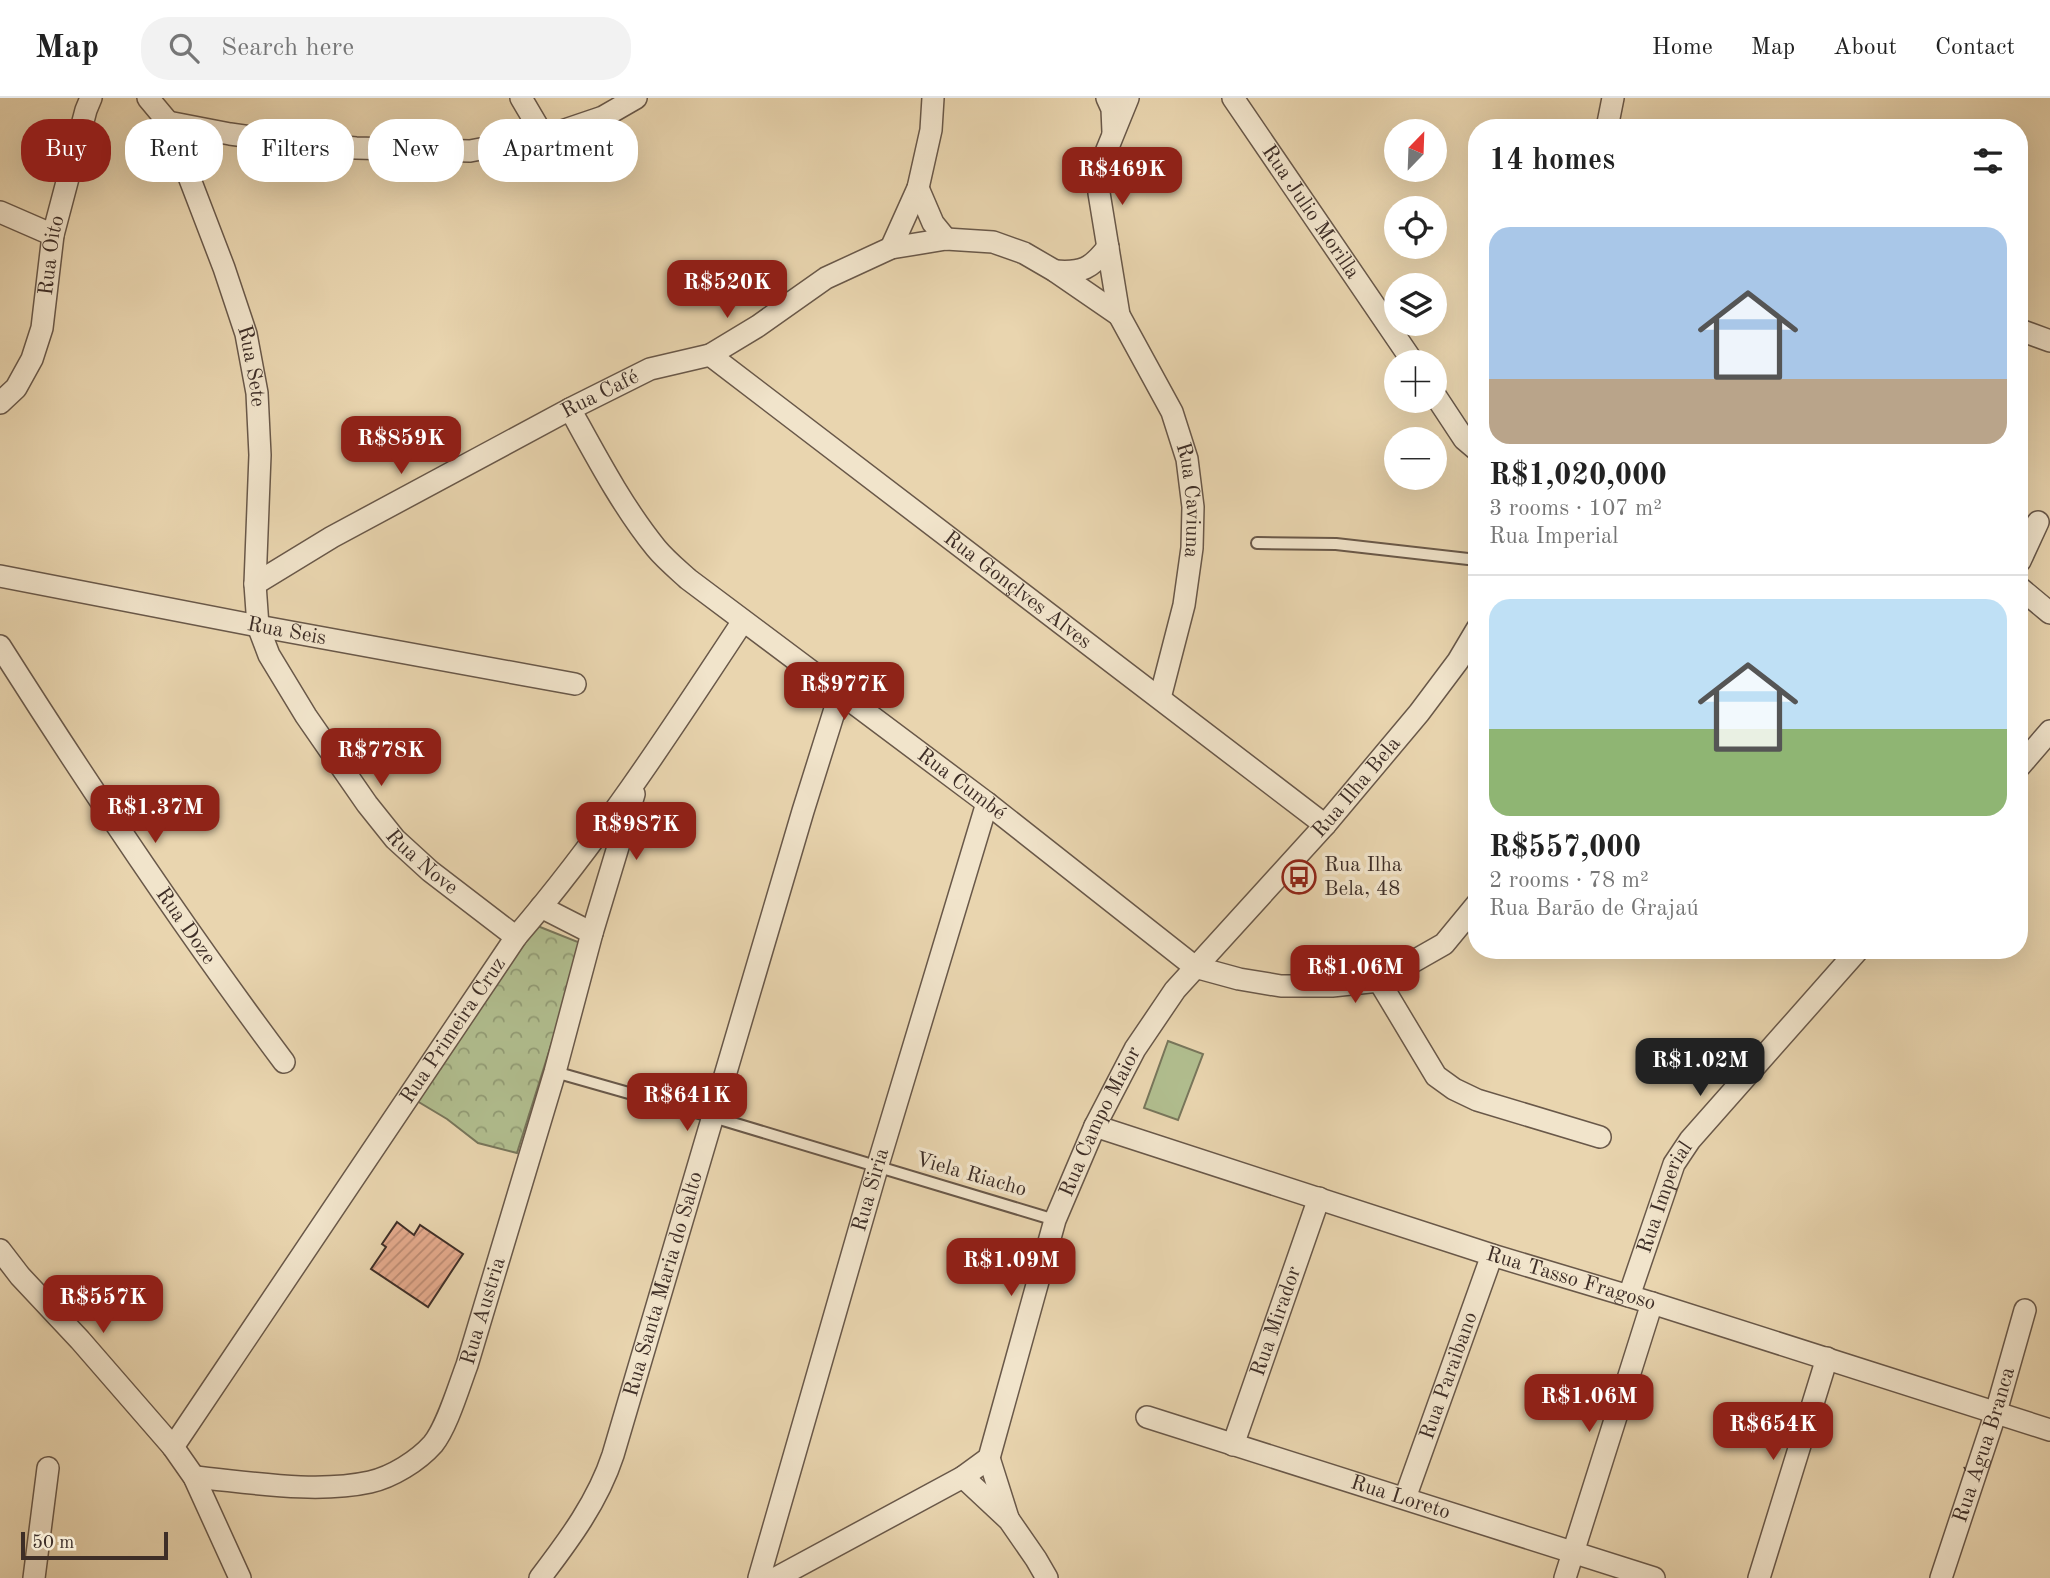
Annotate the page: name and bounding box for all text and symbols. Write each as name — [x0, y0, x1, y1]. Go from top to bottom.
search box — [141, 17, 631, 80]
icon: search — [165, 29, 203, 67]
text: Map — [35, 32, 99, 65]
text: Search here — [221, 35, 354, 61]
text: Home — [1652, 36, 1713, 60]
text: Map — [1751, 36, 1795, 60]
text: About — [1833, 36, 1897, 60]
text: Contact — [1935, 36, 2015, 60]
chip: Buy — [21, 119, 111, 182]
chip: Rent — [125, 119, 223, 182]
chip: Filters — [237, 119, 354, 182]
chip: New — [368, 119, 464, 182]
chip: Apartment — [478, 119, 638, 182]
north arrow — [1384, 119, 1447, 182]
map controls — [1384, 119, 1447, 490]
street label: Rua Julio Morilla — [1258, 141, 1364, 283]
icon: filters — [1969, 142, 2007, 180]
text: 14 homes — [1489, 146, 1615, 176]
pin: R$469K — [1065, 148, 1179, 207]
text: R$469K — [1078, 158, 1166, 181]
button: locate — [1384, 196, 1447, 259]
street label: Rua Oito — [35, 213, 68, 296]
pin: R$520K — [670, 260, 784, 320]
text: R$520K — [683, 271, 771, 294]
icon: home — [1685, 272, 1811, 398]
button: layers — [1384, 273, 1447, 336]
street label: Rua Sete — [233, 323, 268, 407]
button: + — [1384, 350, 1447, 413]
street label: Rua Café — [558, 366, 642, 422]
pin: R$859K — [344, 416, 458, 476]
text: R$859K — [357, 427, 445, 450]
button: − — [1384, 427, 1447, 490]
street label: Rua Caviuna — [1172, 440, 1204, 559]
text: R$1,020,000 — [1489, 461, 1667, 491]
text: 3 rooms · 107 m² — [1489, 497, 1662, 520]
text: Rua Imperial — [1489, 525, 1619, 548]
street label: Rua Gonçlves Alves — [940, 527, 1095, 653]
street label: Rua Seis — [245, 614, 328, 649]
icon: home — [1685, 644, 1811, 770]
pin: R$977K — [787, 662, 901, 722]
text: R$977K — [800, 673, 888, 696]
pin: R$778K — [324, 728, 438, 788]
street label: Rua Ilha Bela — [1308, 733, 1405, 842]
text: R$778K — [337, 739, 425, 762]
street label: Rua Cumbé — [913, 744, 1010, 824]
pin: R$1.37M — [90, 786, 220, 845]
text: R$1.37M — [106, 796, 204, 819]
pin: R$987K — [579, 802, 693, 862]
text: R$987K — [592, 813, 680, 836]
street label: Rua Nove — [381, 826, 462, 899]
text: R$557,000 — [1489, 833, 1641, 863]
place label: Rua Ilha Bela, 48 — [1324, 855, 1402, 900]
bus stop icon: Rua Ilha Bela, 48 — [1280, 858, 1318, 896]
text: 2 rooms · 78 m² — [1489, 869, 1649, 892]
street label: Rua Doze — [152, 884, 220, 968]
text: Rua Barão de Grajaú — [1489, 897, 1699, 920]
pin: R$1.06M — [1290, 946, 1420, 1005]
street label: Rua Primeira Cruz — [397, 954, 510, 1107]
text: R$1.06M — [1306, 956, 1404, 979]
pin: R$1.02M — [1635, 1038, 1765, 1098]
street label: Rua Campo Maior — [1056, 1043, 1145, 1200]
text: R$1.02M — [1651, 1049, 1749, 1072]
pin: R$641K — [630, 1074, 744, 1133]
text: R$641K — [643, 1084, 731, 1107]
street label: Rua Imperial — [1634, 1137, 1697, 1256]
street label: Rua Siria — [849, 1146, 893, 1234]
street label: Viela Riacho — [913, 1149, 1029, 1201]
street label: Rua Santa Maria do Salto — [620, 1169, 707, 1399]
pin: R$1.09M — [946, 1238, 1076, 1298]
street label: Rua Tasso Fragoso — [1484, 1243, 1658, 1314]
text: R$1.09M — [962, 1249, 1060, 1272]
street label: Rua Austria — [457, 1255, 509, 1367]
street label: Rua Mirador — [1247, 1263, 1305, 1379]
pin: R$557K — [46, 1276, 160, 1335]
text: R$557K — [59, 1286, 147, 1309]
street label: Rua Paraibano — [1416, 1309, 1481, 1442]
street label: Rua Água Branca — [1950, 1365, 2019, 1525]
pin: R$1.06M — [1524, 1374, 1654, 1434]
text: R$1.06M — [1540, 1385, 1638, 1408]
pin: R$654K — [1716, 1402, 1830, 1462]
text: R$654K — [1729, 1413, 1817, 1436]
street label: Rua Loreto — [1348, 1472, 1453, 1523]
scale bar — [21, 1529, 168, 1561]
text: 50 m — [32, 1534, 74, 1553]

